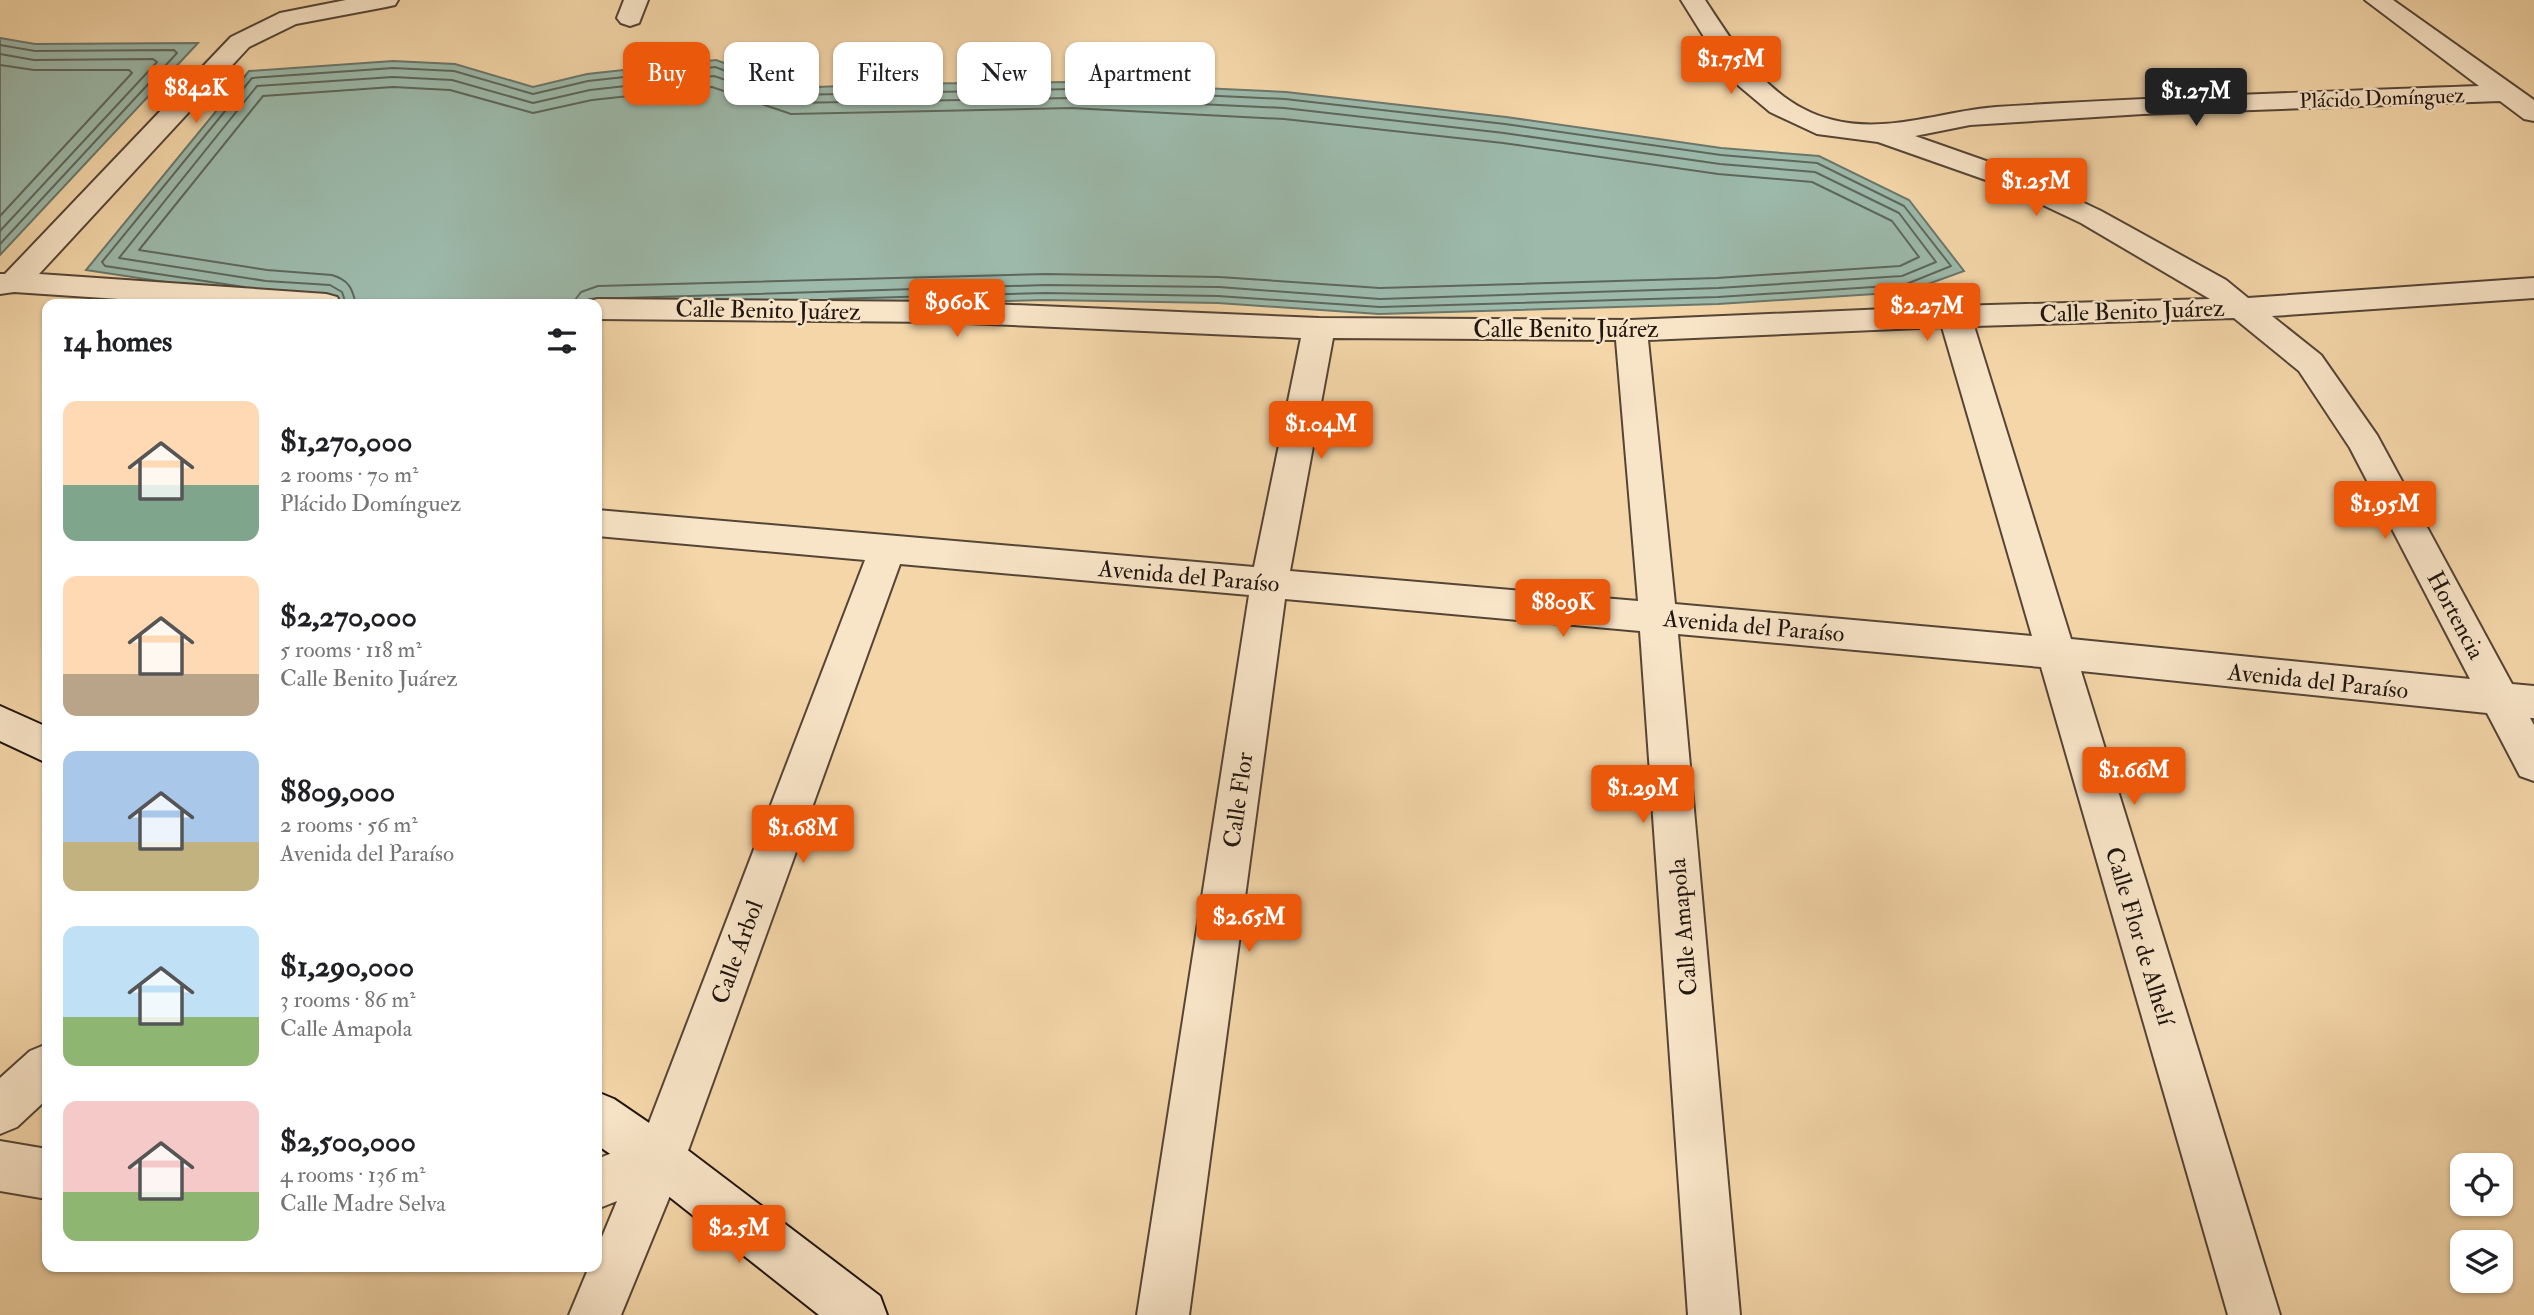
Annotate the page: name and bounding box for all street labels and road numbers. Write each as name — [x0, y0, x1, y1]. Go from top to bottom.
street label: Plácido Domínguez — [2299, 82, 2465, 115]
street label: Calle Benito Juárez — [675, 293, 861, 328]
street label: Calle Benito Juárez — [2039, 293, 2226, 330]
street label: Calle Benito Juárez — [1473, 314, 1659, 345]
street label: Avenida del Paraíso — [1096, 553, 1281, 600]
street label: Hortencia — [2419, 566, 2492, 666]
street label: Avenida del Paraíso — [1661, 603, 1846, 650]
street label: Avenida del Paraíso — [2225, 656, 2410, 706]
street label: Calle Flor — [1216, 750, 1261, 850]
street label: Calle Flor de Alhelí — [2098, 843, 2182, 1031]
street label: Calle Amapola — [1662, 856, 1705, 997]
street label: Calle Árbol — [703, 896, 771, 1008]

